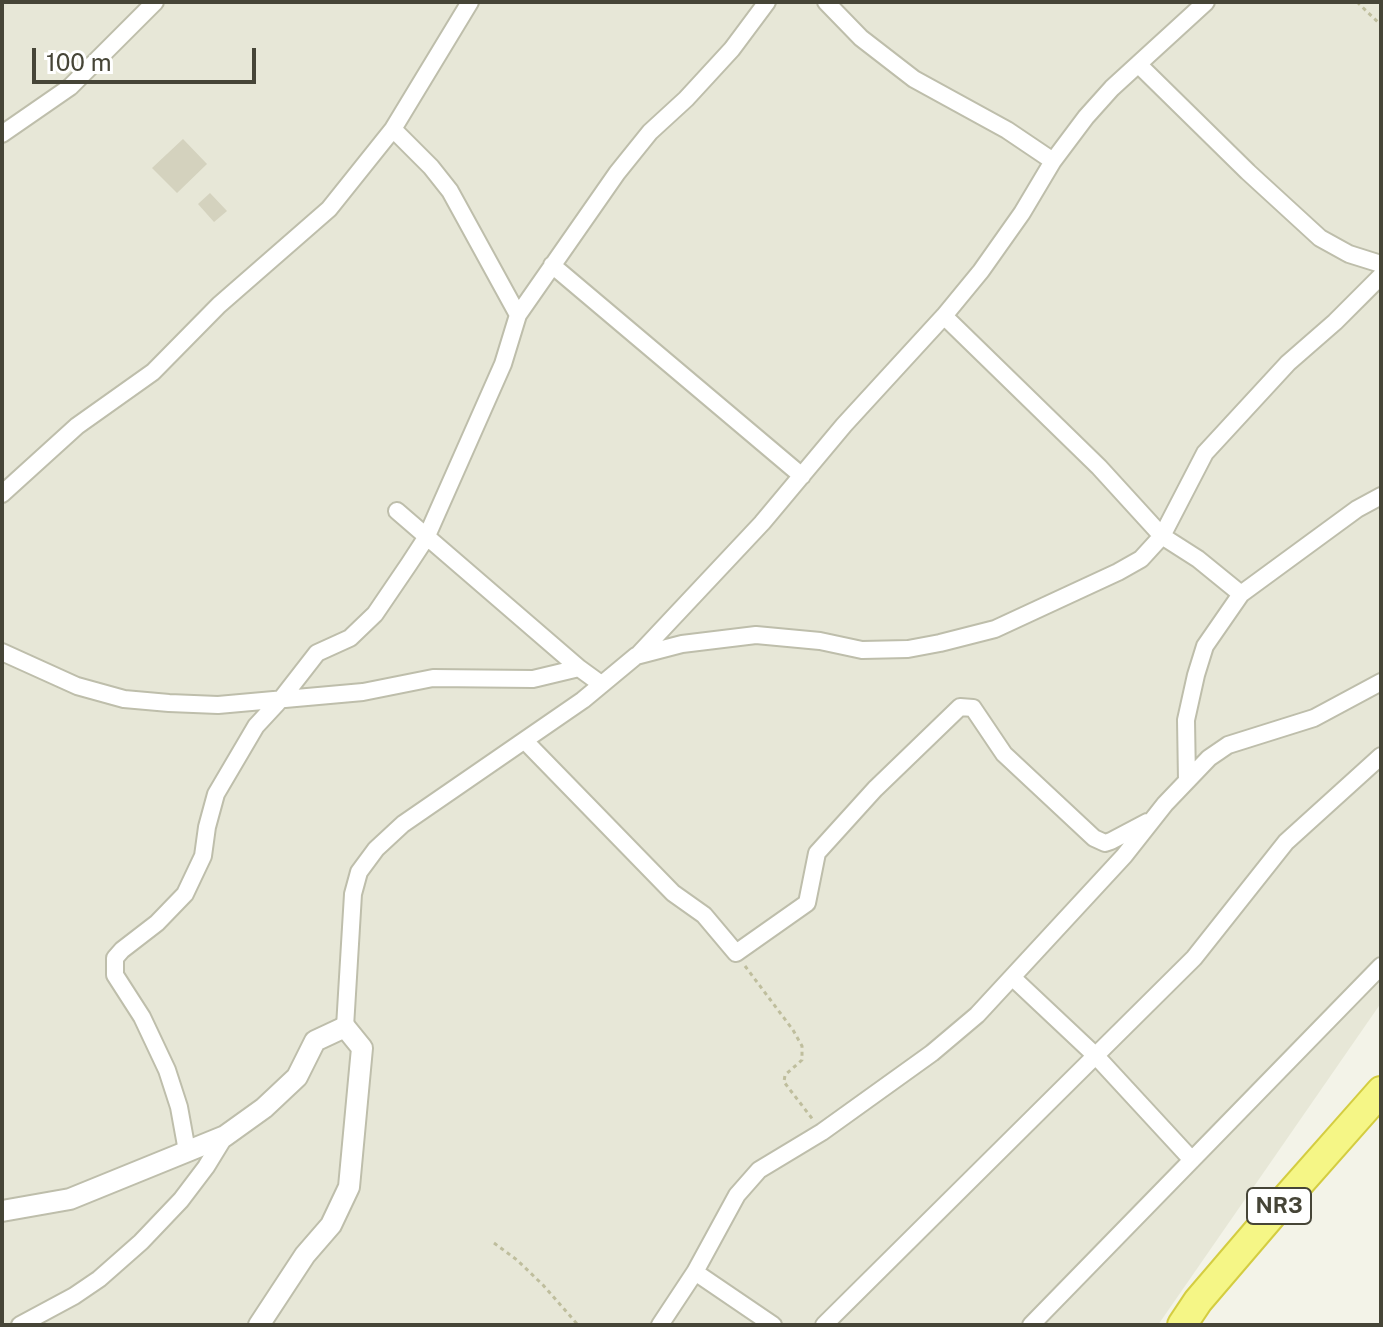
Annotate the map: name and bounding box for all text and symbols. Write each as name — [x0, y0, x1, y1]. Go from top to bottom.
scale bar — [36, 32, 260, 82]
text: 100 m — [46, 48, 112, 76]
road number: NR3 — [1247, 1188, 1311, 1224]

